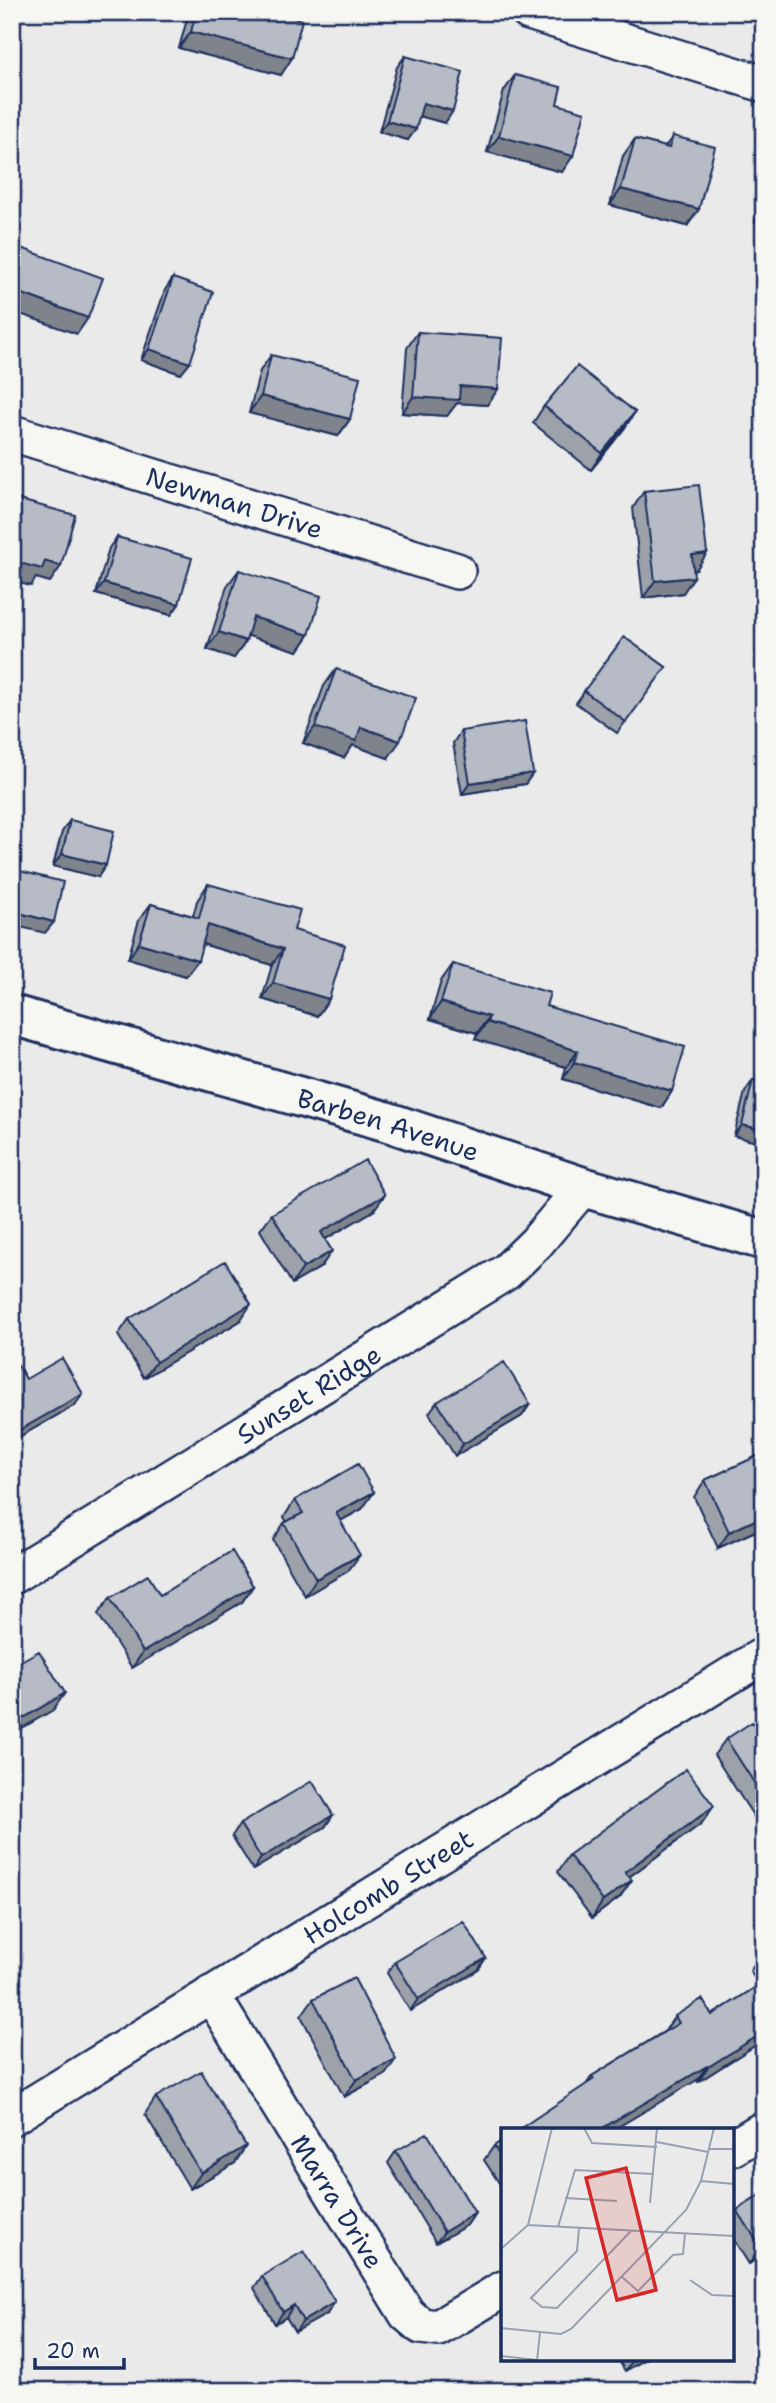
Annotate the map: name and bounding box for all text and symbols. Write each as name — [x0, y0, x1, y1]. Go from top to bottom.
street label: Newman Drive — [142, 458, 327, 546]
street label: Barben Avenue — [294, 1080, 484, 1169]
street label: Sunset Ridge — [230, 1336, 387, 1451]
street label: Holcomb Street — [296, 1821, 479, 1952]
street label: Marra Drive — [283, 2127, 392, 2275]
inset map — [501, 2128, 734, 2361]
scale bar — [35, 2326, 124, 2370]
text: 20 m — [46, 2337, 100, 2365]

